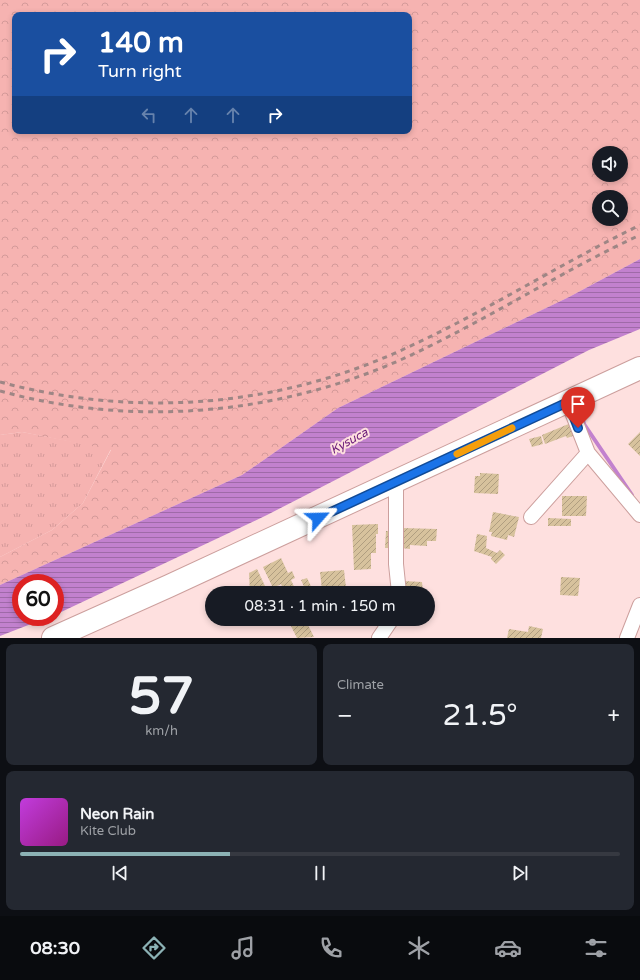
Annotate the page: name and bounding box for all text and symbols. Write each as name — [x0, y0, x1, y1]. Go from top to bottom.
text: 140 m — [98, 26, 184, 60]
icon: right — [32, 28, 84, 80]
text: Turn right — [98, 60, 182, 82]
icon: left — [138, 104, 160, 126]
icon: ahead — [180, 104, 202, 126]
icon: ahead — [222, 104, 244, 126]
icon: right — [264, 104, 286, 126]
map controls — [592, 146, 628, 226]
button: sound — [592, 146, 628, 182]
button: search — [592, 190, 628, 226]
pin — [561, 387, 595, 428]
icon: arrive — [567, 393, 589, 415]
water label: Kysuca — [328, 425, 370, 457]
position arrow — [297, 497, 339, 539]
speed limit sign: 60 — [12, 574, 64, 626]
text: 08:31 · 1 min · 150 m — [245, 597, 395, 615]
text: 57 — [129, 665, 194, 728]
text: Climate — [337, 677, 384, 693]
text: 21.5° — [443, 697, 518, 734]
text: − — [337, 703, 353, 729]
text: + — [608, 703, 620, 729]
text: km/h — [145, 723, 178, 739]
text: Neon Rain — [80, 805, 154, 823]
text: Kite Club — [80, 823, 136, 839]
icon: previous — [109, 862, 131, 884]
icon: pause — [309, 862, 331, 884]
icon: next — [509, 862, 531, 884]
icon: directions — [140, 934, 168, 962]
icon: music — [229, 934, 257, 962]
icon: phone — [317, 934, 345, 962]
icon: climate — [405, 934, 433, 962]
icon: car — [494, 934, 522, 962]
icon: filters — [582, 934, 610, 962]
text: 08:30 — [30, 937, 80, 959]

